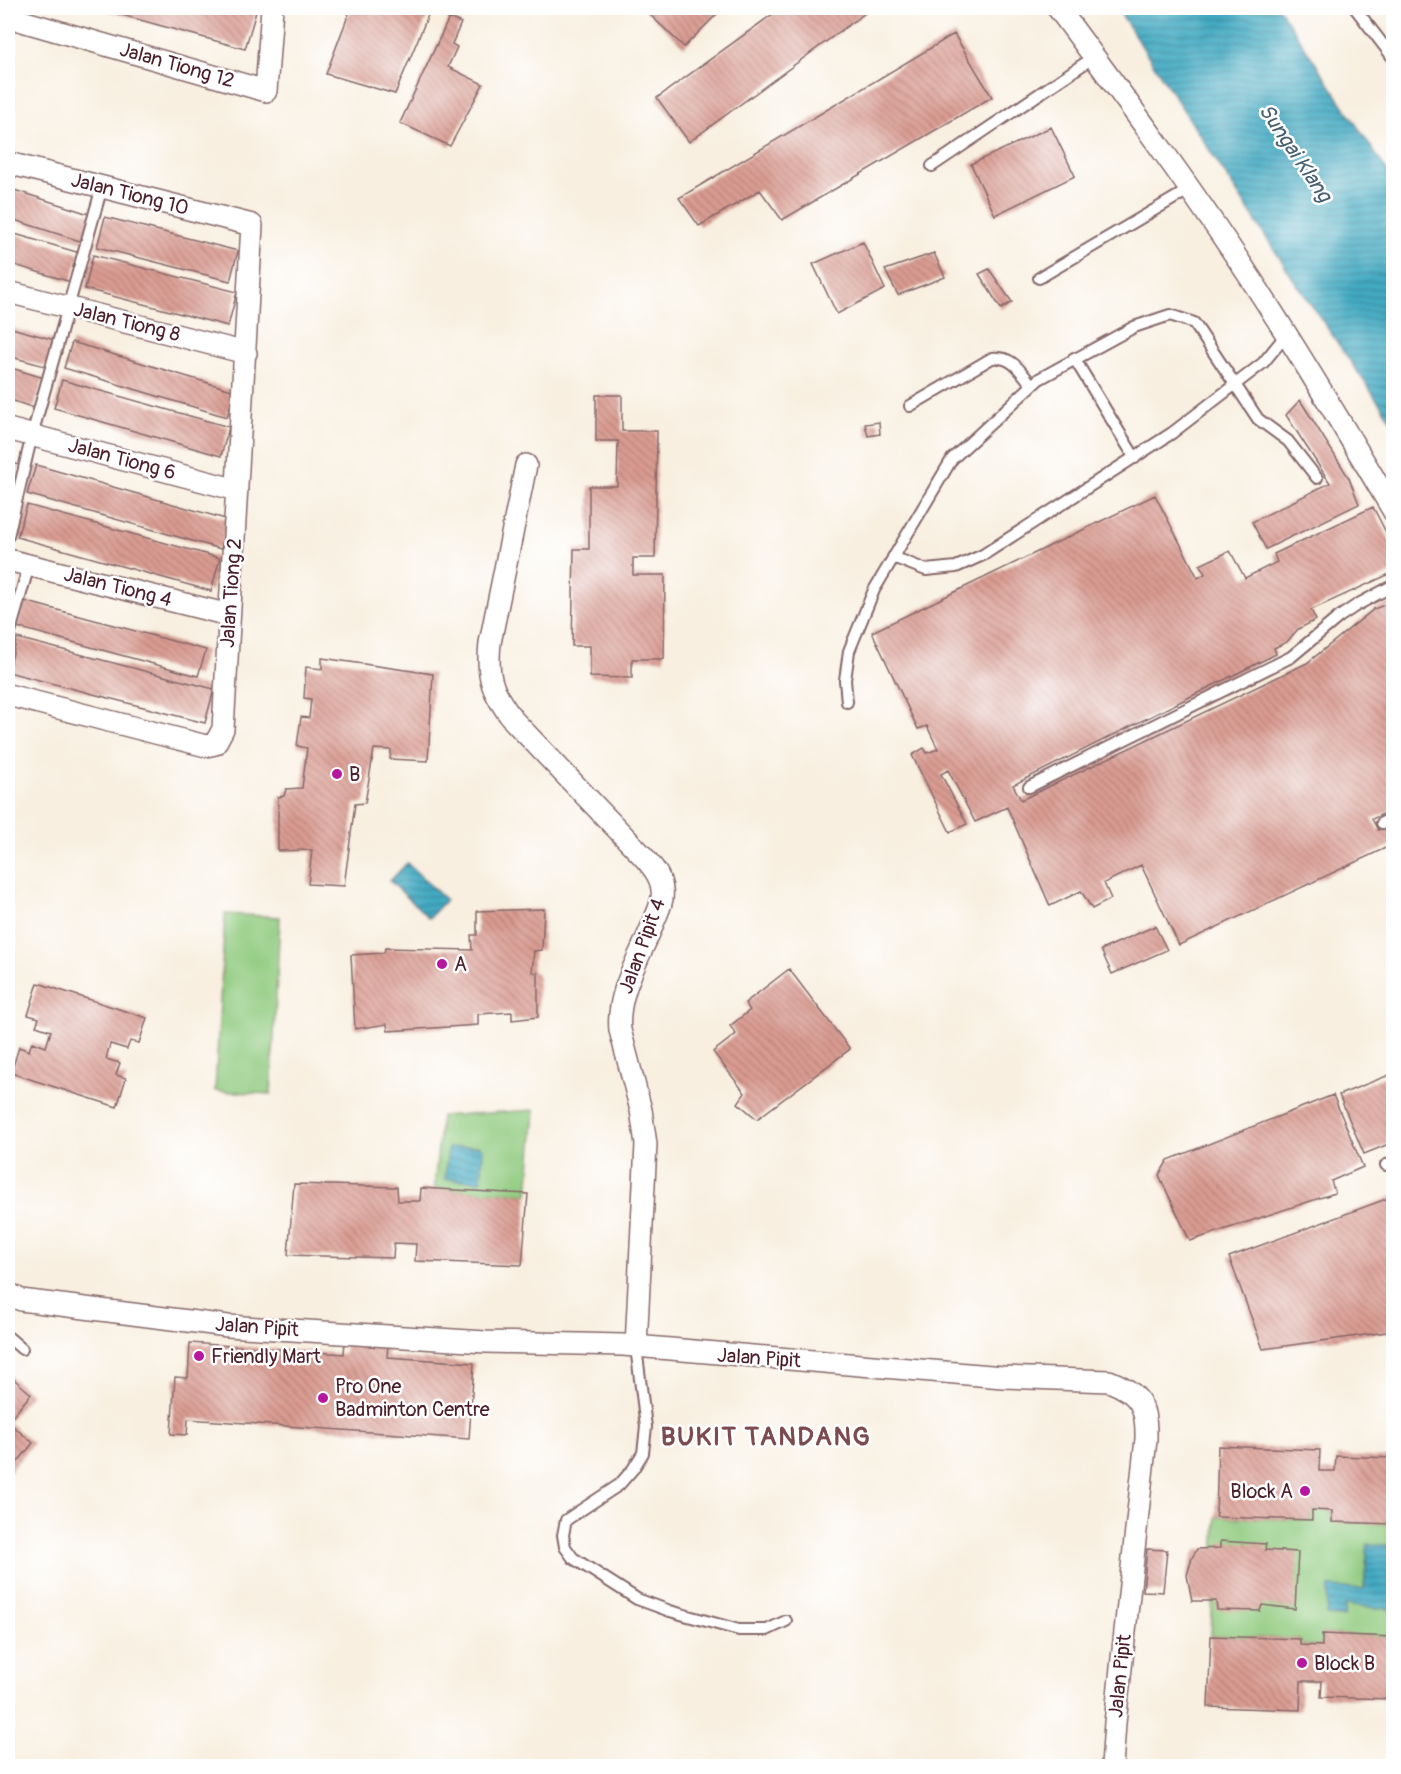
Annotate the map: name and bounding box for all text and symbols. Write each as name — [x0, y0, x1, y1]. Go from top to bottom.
street label: Jalan Tiong 12 — [117, 37, 237, 93]
water label: Sungai Klang — [1252, 99, 1338, 208]
street label: Jalan Tiong 10 — [69, 167, 191, 221]
street label: Jalan Tiong 8 — [71, 297, 183, 347]
street label: Jalan Tiong 6 — [65, 433, 179, 485]
street label: Jalan Tiong 2 — [215, 537, 247, 649]
street label: Jalan Tiong 4 — [61, 562, 175, 613]
place label: B — [349, 762, 360, 787]
marker: B — [330, 767, 344, 781]
street label: Jalan Pipit 4 — [613, 895, 671, 997]
place label: A — [454, 952, 467, 977]
marker: A — [435, 957, 449, 971]
street label: Jalan Pipit — [214, 1312, 301, 1342]
street label: Jalan Pipit — [716, 1343, 803, 1373]
place label: Friendly Mart — [211, 1344, 322, 1369]
marker: Friendly Mart — [192, 1349, 206, 1363]
place label: Pro One Badminton Centre — [335, 1374, 490, 1422]
marker: Pro One Badminton Centre — [316, 1391, 330, 1405]
district label: BUKIT TANDANG — [661, 1421, 871, 1453]
place label: Block A — [1230, 1479, 1293, 1504]
marker: Block A — [1298, 1484, 1312, 1498]
street label: Jalan Pipit — [1103, 1632, 1137, 1719]
place label: Block B — [1314, 1651, 1375, 1676]
marker: Block B — [1295, 1656, 1309, 1670]

